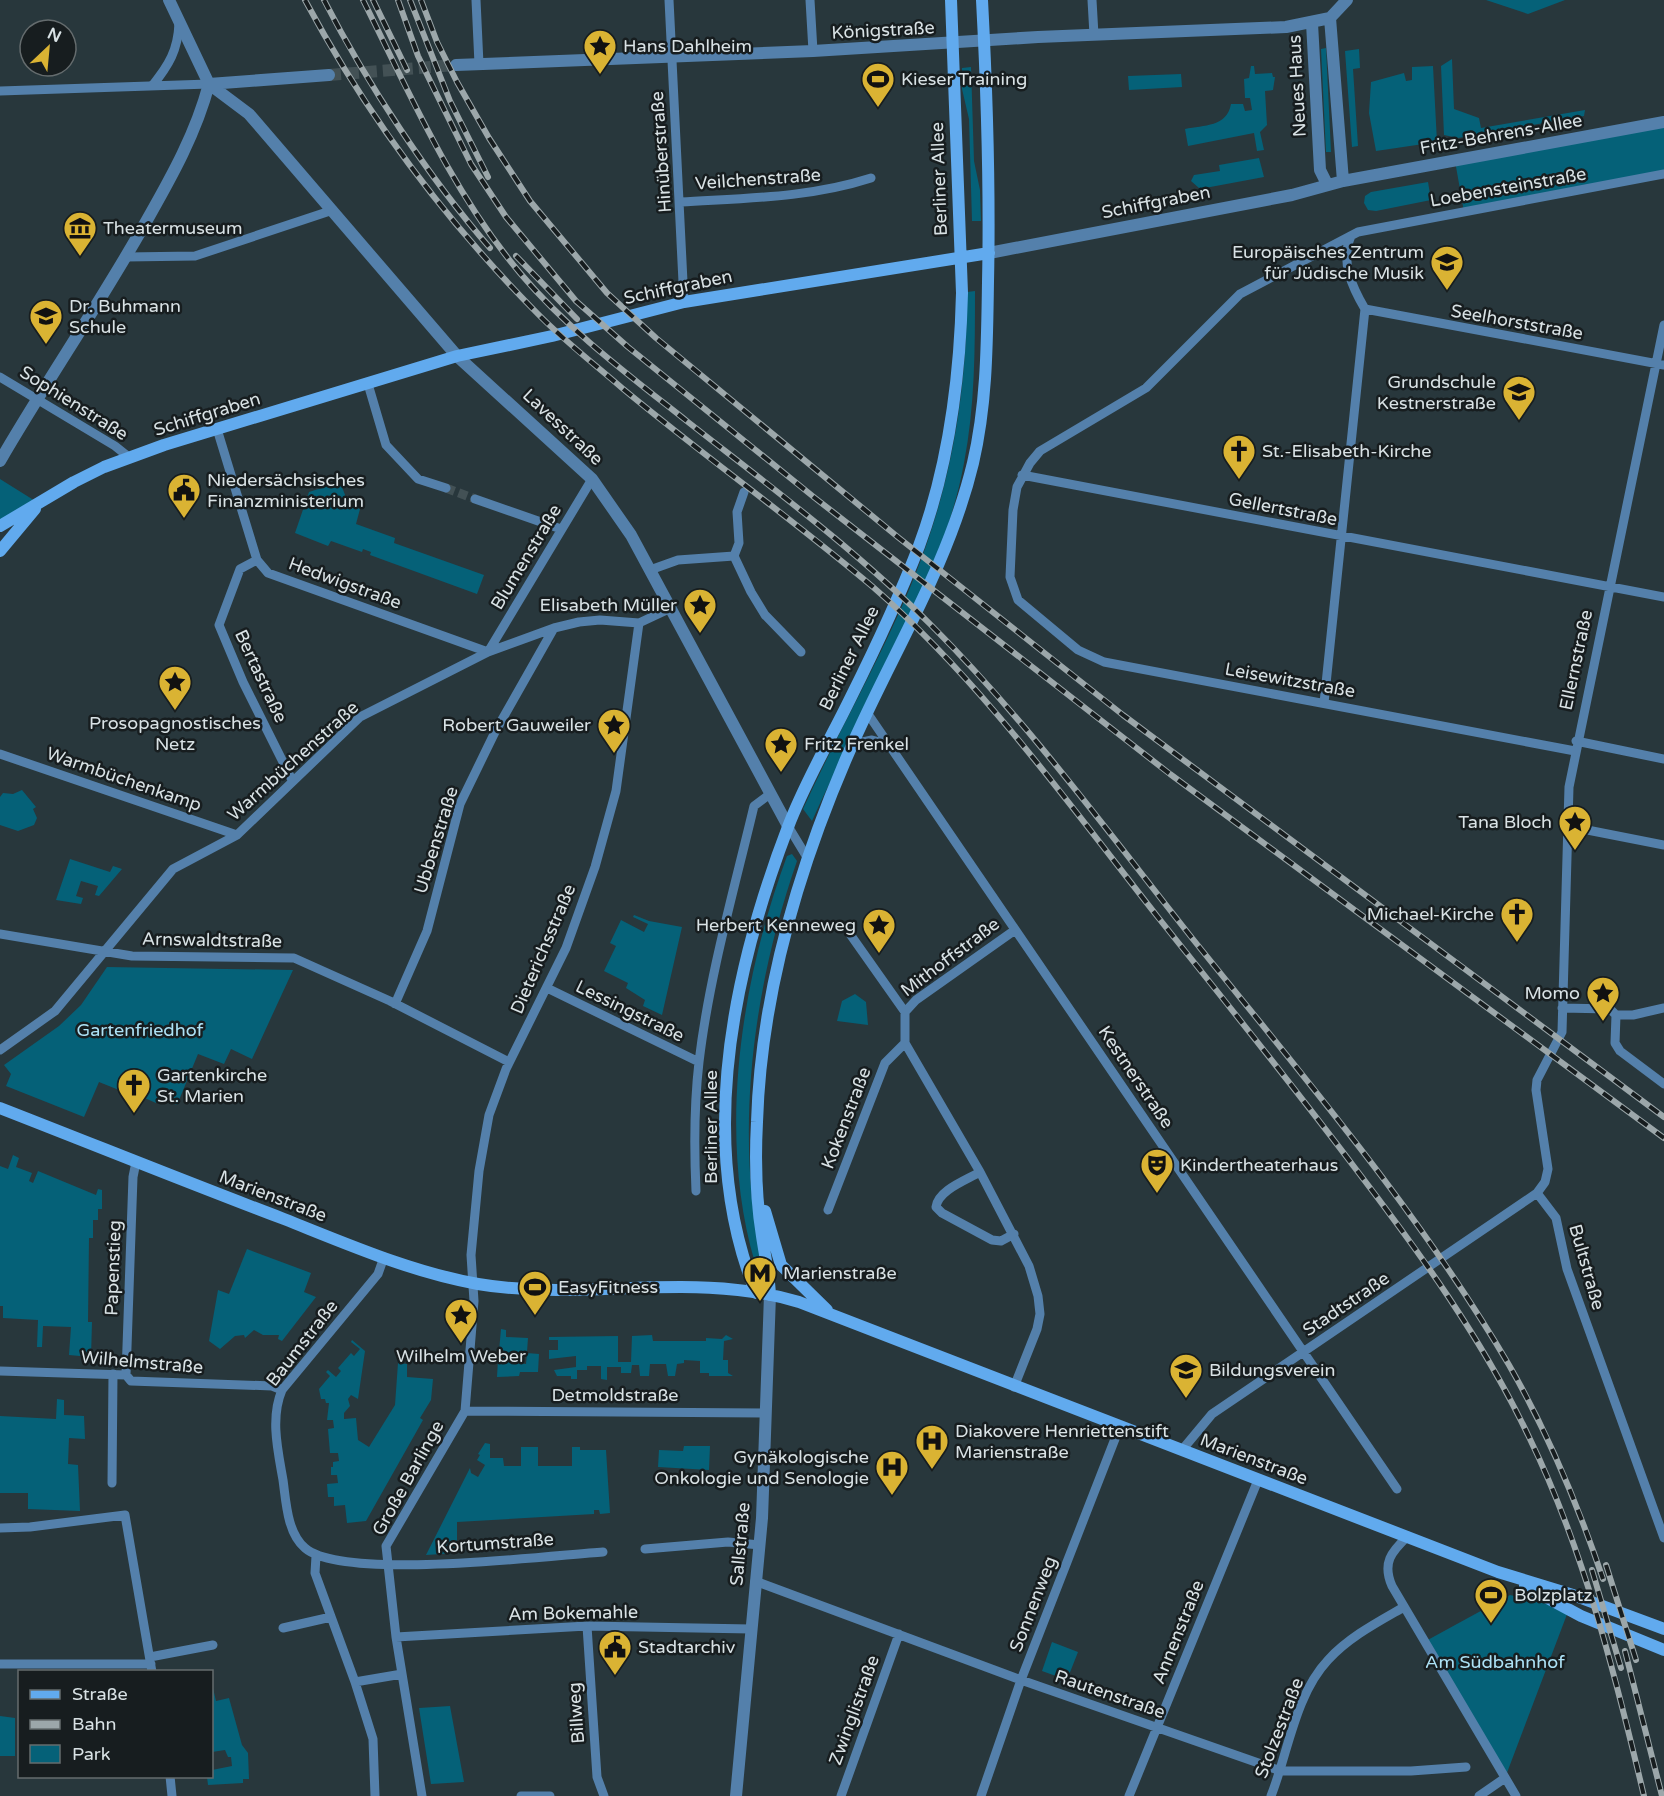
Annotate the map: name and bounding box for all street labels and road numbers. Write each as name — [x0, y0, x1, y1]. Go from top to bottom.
street label: Königstraße — [831, 16, 935, 44]
street label: Neues Haus — [1283, 34, 1311, 138]
street label: Hinüberstraße — [646, 90, 676, 214]
street label: Fritz-Behrens-Allee — [1418, 109, 1584, 159]
street label: Berliner Allee — [926, 122, 952, 236]
street label: Loebensteinstraße — [1428, 162, 1588, 212]
street label: Veilchenstraße — [694, 164, 822, 194]
street label: Schiffgraben — [1100, 181, 1212, 223]
street label: Schiffgraben — [622, 265, 734, 309]
street label: Seelhorststraße — [1449, 300, 1585, 344]
street label: Sophienstraße — [16, 361, 132, 445]
street label: Lavesstraße — [518, 384, 608, 470]
street label: Schiffgraben — [151, 387, 263, 441]
street label: Gellertstraße — [1227, 488, 1339, 530]
street label: Blumenstraße — [486, 500, 566, 614]
street label: Hedwigstraße — [286, 552, 404, 614]
street label: Berliner Allee — [814, 602, 884, 714]
street label: Ellernstraße — [1555, 608, 1597, 712]
street label: Bertastraße — [230, 626, 292, 726]
street label: Leisewitzstraße — [1223, 658, 1357, 702]
street label: Warmbüchenstraße — [223, 696, 363, 826]
street label: Warmbüchenkamp — [44, 742, 204, 816]
street label: Ubbenstraße — [409, 784, 463, 896]
street label: Dieterichsstraße — [506, 881, 580, 1017]
street label: Mithoffstraße — [896, 913, 1004, 1001]
street label: Arnswaldtstraße — [142, 928, 282, 952]
street label: Lessingstraße — [572, 975, 688, 1047]
street label: Kestnerstraße — [1094, 1021, 1178, 1133]
street label: Kokenstraße — [816, 1064, 876, 1172]
street label: Berliner Allee — [700, 1070, 722, 1184]
street label: Marienstraße — [216, 1165, 330, 1227]
street label: Papenstieg — [100, 1220, 126, 1316]
street label: Bultstraße — [1564, 1222, 1610, 1312]
street label: Stadtstraße — [1299, 1267, 1393, 1341]
street label: Baumstraße — [261, 1295, 343, 1391]
street label: Wilhelmstraße — [80, 1346, 204, 1378]
street label: Detmoldstraße — [551, 1384, 679, 1406]
street label: Große Barlinge — [367, 1417, 449, 1539]
street label: Marienstraße — [1197, 1428, 1311, 1490]
street label: Sallstraße — [725, 1501, 755, 1587]
street label: Kortumstraße — [435, 1528, 555, 1558]
street label: Sonnenweg — [1005, 1553, 1061, 1655]
street label: Annenstraße — [1147, 1577, 1209, 1687]
street label: Am Bokemahle — [508, 1601, 638, 1625]
street label: Zwinglistraße — [824, 1652, 884, 1768]
street label: Rautenstraße — [1052, 1665, 1168, 1723]
street label: Stolzestraße — [1250, 1675, 1308, 1781]
street label: Billweg — [563, 1682, 589, 1744]

